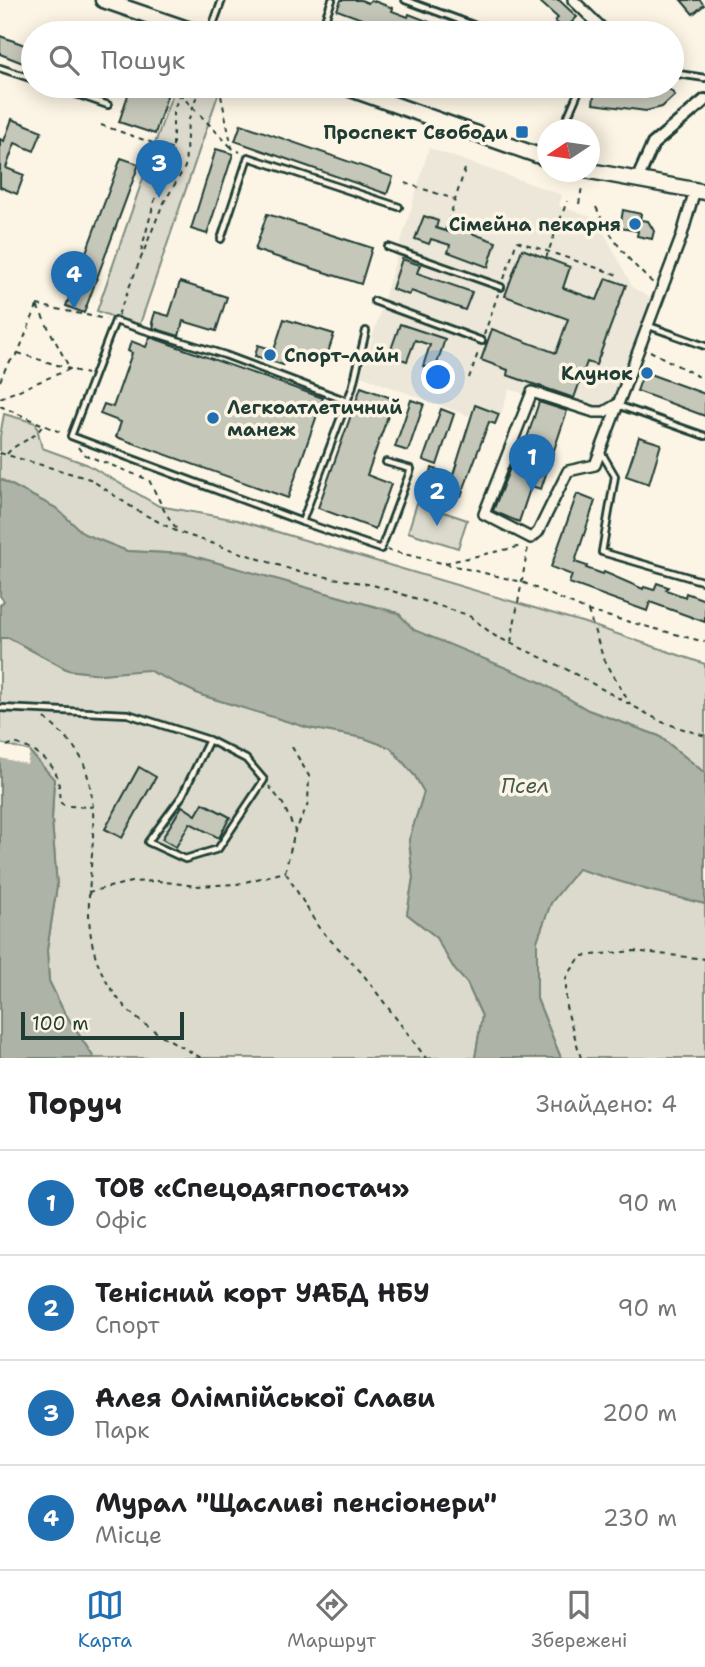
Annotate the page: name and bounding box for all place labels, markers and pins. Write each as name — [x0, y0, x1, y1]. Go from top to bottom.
place label: Проспект Свободи — [324, 120, 508, 145]
marker: Проспект Свободи — [514, 124, 530, 140]
pin: 3 — [136, 140, 182, 198]
place label: Сімейна пекарня — [449, 212, 621, 237]
marker: Сімейна пекарня — [627, 216, 643, 232]
pin: 4 — [51, 251, 97, 309]
place label: Спорт-лайн — [284, 343, 399, 368]
marker: Спорт-лайн — [262, 347, 278, 363]
place label: Клунок — [561, 361, 633, 386]
marker: Клунок — [639, 365, 655, 381]
place label: Легкоатлетичний манеж — [227, 395, 402, 442]
marker: Легкоатлетичний манеж — [205, 410, 221, 426]
pin: 1 — [509, 434, 555, 492]
pin: 2 — [414, 468, 460, 526]

